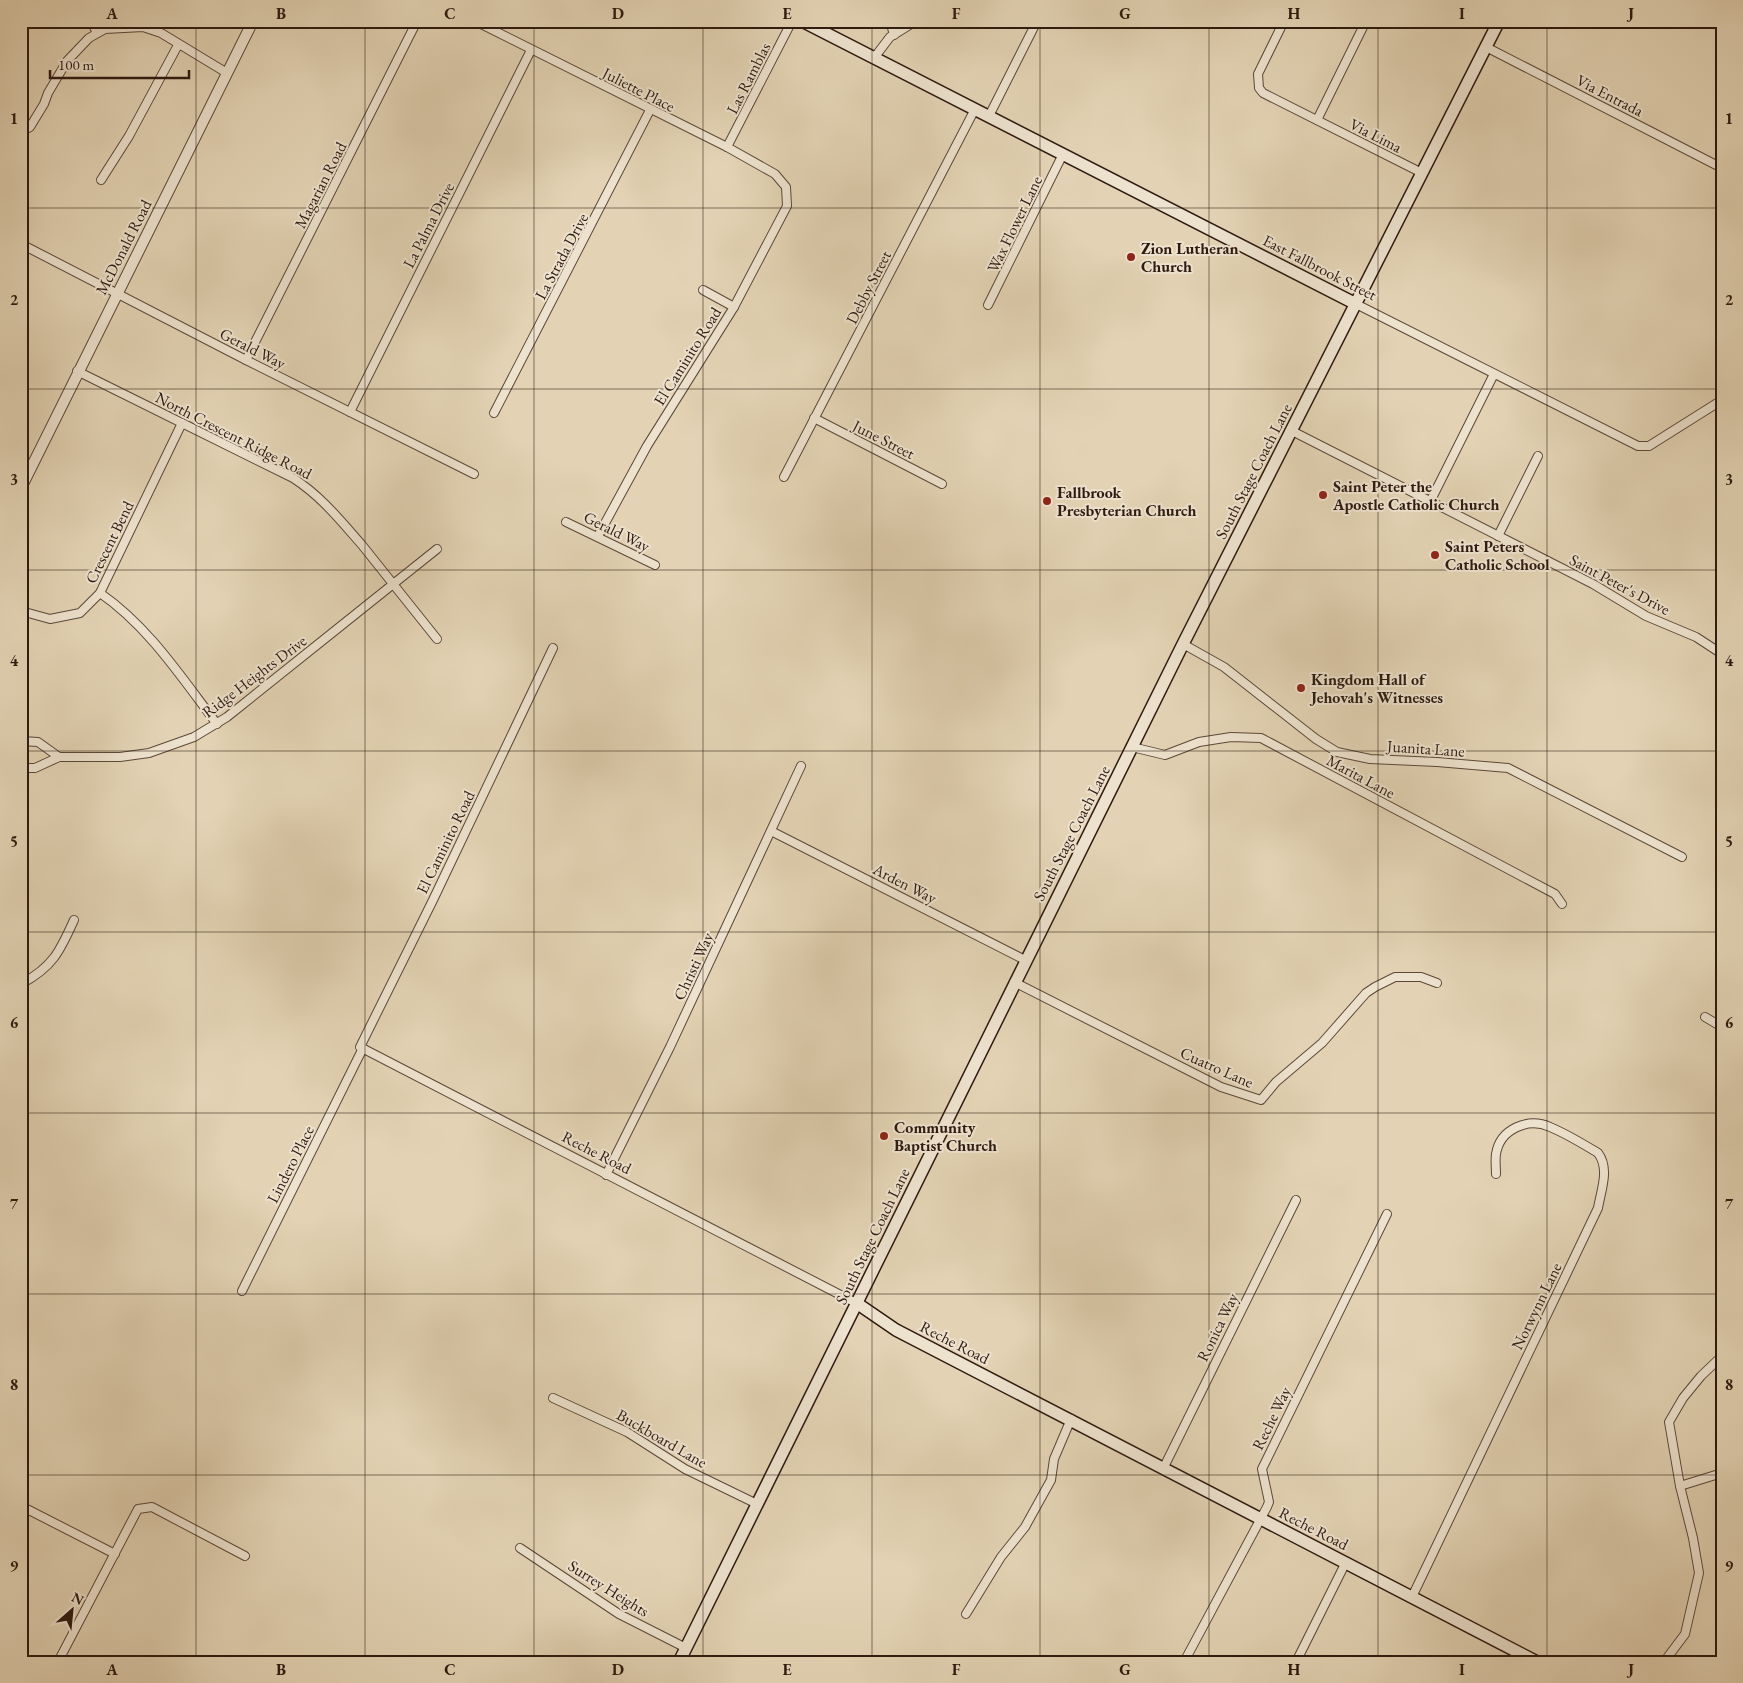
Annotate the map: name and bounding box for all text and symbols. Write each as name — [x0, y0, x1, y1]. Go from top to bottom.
text: A — [105, 3, 118, 24]
text: B — [276, 3, 286, 24]
text: C — [444, 3, 456, 24]
text: D — [612, 3, 624, 24]
text: E — [782, 3, 792, 24]
text: F — [952, 3, 961, 24]
text: G — [1119, 3, 1131, 24]
text: H — [1288, 3, 1301, 24]
text: I — [1459, 3, 1465, 24]
text: J — [1626, 3, 1634, 24]
street label: Las Ramblas — [721, 39, 775, 118]
scale bar — [50, 48, 189, 80]
text: 100 m — [58, 55, 95, 74]
street label: Juliette Place — [597, 61, 679, 117]
street label: Via Entrada — [1573, 70, 1647, 122]
text: 1 — [10, 108, 18, 129]
text: 1 — [1725, 108, 1733, 129]
street label: Via Lima — [1346, 113, 1406, 158]
street label: Magarian Road — [290, 138, 352, 232]
street label: Wax Flower Lane — [982, 172, 1047, 276]
street label: La Palma Drive — [398, 179, 459, 272]
street label: McDonald Road — [90, 195, 157, 298]
street label: La Strada Drive — [530, 209, 593, 303]
street label: East Fallbrook Street — [1259, 230, 1380, 305]
place label: Zion Lutheran Church — [1141, 238, 1239, 277]
street label: Debby Street — [841, 247, 896, 328]
marker: Zion Lutheran Church — [1125, 251, 1137, 263]
text: 2 — [10, 289, 19, 310]
text: 2 — [1725, 289, 1734, 310]
street label: El Caminito Road — [649, 302, 727, 409]
street label: Gerald Way — [216, 323, 290, 374]
street label: North Crescent Ridge Road — [152, 387, 316, 484]
street label: South Stage Coach Lane — [1210, 400, 1297, 542]
street label: June Street — [847, 414, 918, 464]
text: 3 — [10, 469, 18, 490]
text: 3 — [1725, 469, 1733, 490]
place label: Saint Peter the Apostle Catholic Church — [1332, 476, 1499, 515]
place label: Fallbrook Presbyterian Church — [1057, 482, 1197, 521]
marker: Saint Peter the Apostle Catholic Church — [1317, 489, 1329, 501]
marker: Fallbrook Presbyterian Church — [1041, 495, 1053, 507]
street label: Crescent Bend — [80, 497, 139, 587]
street label: Gerald Way — [580, 506, 654, 557]
place label: Saint Peters Catholic School — [1445, 536, 1550, 575]
marker: Saint Peters Catholic School — [1429, 549, 1441, 561]
street label: Saint Peter's Drive — [1566, 549, 1674, 620]
street label: Ridge Heights Drive — [198, 630, 311, 723]
text: 4 — [10, 650, 19, 671]
text: 4 — [1725, 650, 1734, 671]
place label: Kingdom Hall of Jehovah's Witnesses — [1309, 669, 1443, 708]
marker: Kingdom Hall of Jehovah's Witnesses — [1295, 682, 1307, 694]
street label: Juanita Lane — [1385, 735, 1465, 762]
street label: Marita Lane — [1323, 750, 1399, 803]
street label: South Stage Coach Lane — [1028, 762, 1115, 904]
street label: El Caminito Road — [411, 786, 480, 897]
text: 5 — [10, 831, 18, 852]
text: 5 — [1725, 831, 1733, 852]
street label: Arden Way — [869, 858, 941, 909]
street label: Christi Way — [669, 928, 719, 1003]
text: 6 — [10, 1012, 19, 1033]
text: 6 — [1725, 1012, 1734, 1033]
street label: Cuatro Lane — [1177, 1042, 1257, 1093]
place label: Community Baptist Church — [894, 1117, 997, 1156]
street label: Lindero Place — [262, 1122, 319, 1206]
street label: Reche Road — [559, 1126, 636, 1179]
marker: Community Baptist Church — [878, 1130, 890, 1142]
street label: South Stage Coach Lane — [830, 1165, 915, 1308]
text: 7 — [10, 1193, 19, 1214]
text: 7 — [1725, 1193, 1734, 1214]
street label: Norwynn Lane — [1506, 1259, 1567, 1353]
street label: Ronica Way — [1192, 1289, 1244, 1365]
street label: Reche Road — [917, 1316, 994, 1369]
text: 8 — [10, 1374, 18, 1395]
text: 8 — [1725, 1374, 1733, 1395]
street label: Reche Way — [1247, 1382, 1296, 1453]
street label: Buckboard Lane — [613, 1404, 711, 1473]
street label: Reche Road — [1276, 1502, 1353, 1555]
text: 9 — [10, 1555, 19, 1576]
street label: Surrey Heights — [564, 1555, 653, 1622]
text: 9 — [1725, 1555, 1734, 1576]
north arrow — [48, 1586, 98, 1636]
text: N — [69, 1588, 88, 1609]
text: A — [105, 1659, 118, 1680]
text: B — [276, 1659, 286, 1680]
text: C — [444, 1659, 456, 1680]
text: D — [612, 1659, 624, 1680]
text: E — [782, 1659, 792, 1680]
text: F — [952, 1659, 961, 1680]
text: G — [1119, 1659, 1131, 1680]
text: H — [1288, 1659, 1301, 1680]
text: I — [1459, 1659, 1465, 1680]
text: J — [1626, 1659, 1634, 1680]

